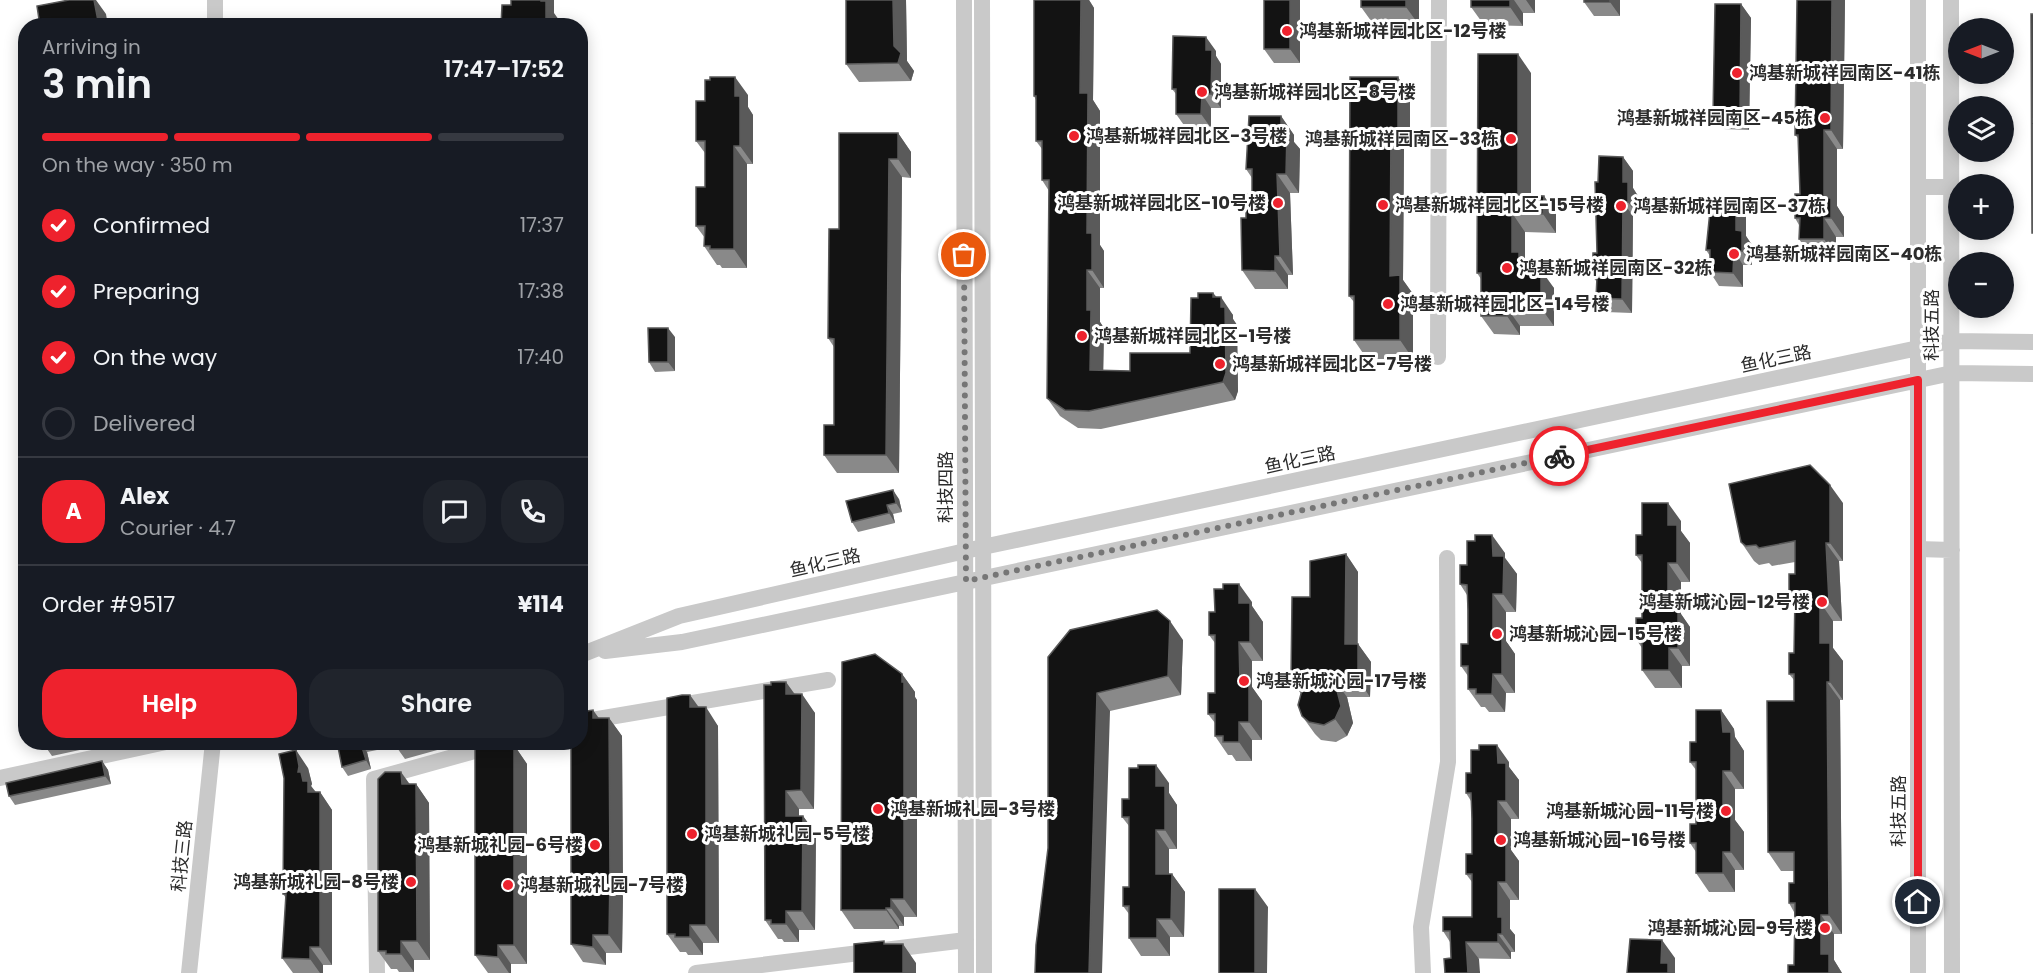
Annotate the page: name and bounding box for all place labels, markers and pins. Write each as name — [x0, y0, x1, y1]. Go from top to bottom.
place label: 鸿基新城祥园北区-12号楼 — [1299, 18, 1507, 43]
marker: 鸿基新城祥园北区-12号楼 — [1280, 24, 1294, 38]
place label: 鸿基新城祥园南区-41栋 — [1749, 60, 1940, 85]
marker: 鸿基新城祥园南区-41栋 — [1730, 66, 1744, 80]
place label: 鸿基新城祥园北区-8号楼 — [1214, 79, 1416, 104]
marker: 鸿基新城祥园北区-8号楼 — [1195, 85, 1209, 99]
place label: 鸿基新城祥园南区-45栋 — [1617, 105, 1813, 130]
marker: 鸿基新城祥园南区-45栋 — [1818, 111, 1832, 125]
place label: 鸿基新城祥园北区-3号楼 — [1086, 123, 1287, 148]
place label: 鸿基新城祥园南区-33栋 — [1305, 126, 1499, 151]
marker: 鸿基新城祥园北区-3号楼 — [1067, 129, 1081, 143]
marker: 鸿基新城祥园南区-33栋 — [1504, 132, 1518, 146]
place label: 鸿基新城祥园北区-10号楼 — [1057, 190, 1266, 215]
place label: 鸿基新城祥园北区-15号楼 — [1395, 192, 1604, 217]
place label: 鸿基新城祥园南区-37栋 — [1633, 193, 1826, 218]
marker: 鸿基新城祥园北区-10号楼 — [1271, 196, 1285, 210]
marker: 鸿基新城祥园北区-15号楼 — [1376, 198, 1390, 212]
marker: 鸿基新城祥园南区-37栋 — [1614, 199, 1628, 213]
pin — [938, 229, 989, 280]
place label: 鸿基新城祥园南区-40栋 — [1746, 241, 1942, 266]
marker: 鸿基新城祥园南区-40栋 — [1727, 247, 1741, 261]
place label: 鸿基新城祥园南区-32栋 — [1519, 255, 1713, 280]
marker: 鸿基新城祥园南区-32栋 — [1500, 261, 1514, 275]
place label: 鸿基新城祥园北区-14号楼 — [1400, 291, 1609, 316]
marker: 鸿基新城祥园北区-14号楼 — [1381, 297, 1395, 311]
place label: 鸿基新城祥园北区-1号楼 — [1094, 323, 1291, 348]
marker: 鸿基新城祥园北区-1号楼 — [1075, 329, 1089, 343]
place label: 鸿基新城祥园北区-7号楼 — [1232, 351, 1432, 376]
marker: 鸿基新城祥园北区-7号楼 — [1213, 357, 1227, 371]
place label: 鸿基新城沁园-12号楼 — [1639, 589, 1810, 614]
marker: 鸿基新城沁园-12号楼 — [1815, 595, 1829, 609]
place label: 鸿基新城沁园-15号楼 — [1509, 621, 1682, 646]
marker: 鸿基新城沁园-15号楼 — [1490, 627, 1504, 641]
place label: 鸿基新城沁园-17号楼 — [1256, 668, 1427, 693]
marker: 鸿基新城沁园-17号楼 — [1237, 674, 1251, 688]
place label: 鸿基新城礼园-3号楼 — [890, 796, 1055, 821]
place label: 鸿基新城沁园-11号楼 — [1546, 798, 1714, 823]
marker: 鸿基新城礼园-3号楼 — [871, 802, 885, 816]
marker: 鸿基新城沁园-11号楼 — [1719, 804, 1733, 818]
place label: 鸿基新城礼园-5号楼 — [704, 821, 870, 846]
marker: 鸿基新城礼园-5号楼 — [685, 827, 699, 841]
place label: 鸿基新城沁园-16号楼 — [1513, 827, 1686, 852]
place label: 鸿基新城礼园-6号楼 — [417, 832, 583, 857]
marker: 鸿基新城沁园-16号楼 — [1494, 833, 1508, 847]
marker: 鸿基新城礼园-6号楼 — [588, 838, 602, 852]
place label: 鸿基新城礼园-8号楼 — [233, 869, 399, 894]
place label: 鸿基新城礼园-7号楼 — [520, 872, 684, 897]
marker: 鸿基新城礼园-8号楼 — [404, 875, 418, 889]
pin — [1892, 876, 1943, 927]
marker: 鸿基新城礼园-7号楼 — [501, 878, 515, 892]
place label: 鸿基新城沁园-9号楼 — [1647, 915, 1813, 940]
marker: 鸿基新城沁园-9号楼 — [1818, 921, 1832, 935]

